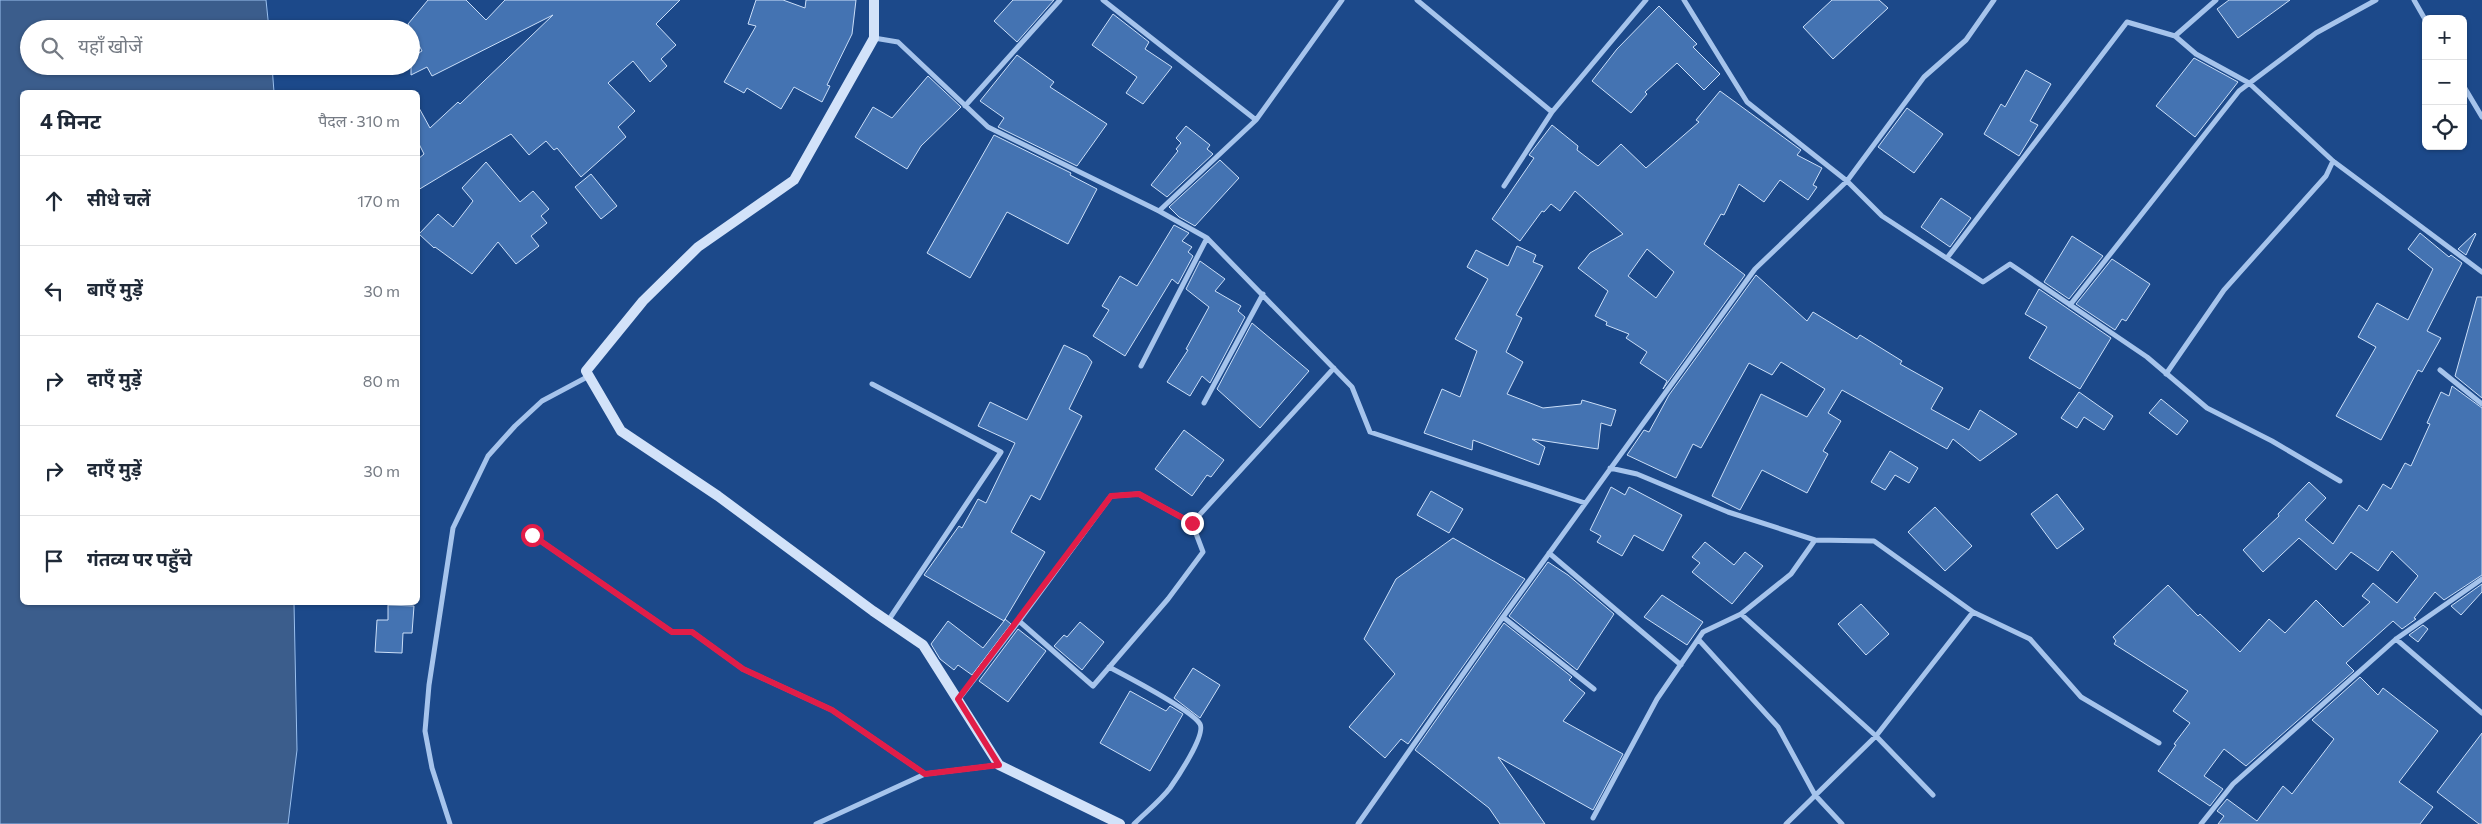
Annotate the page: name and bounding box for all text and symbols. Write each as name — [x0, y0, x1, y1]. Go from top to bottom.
map controls — [2422, 15, 2467, 150]
button: + — [2422, 15, 2467, 60]
search box — [20, 20, 420, 75]
icon: search — [38, 34, 66, 62]
text: यहाँ खोजें — [78, 34, 142, 57]
button: − — [2422, 60, 2467, 105]
button: locate — [2422, 105, 2467, 150]
text: 4 मिनट — [40, 108, 101, 133]
text: पैदल · 310 m — [318, 111, 400, 130]
icon: ahead — [40, 187, 68, 215]
text: सीधे चलें — [87, 187, 151, 210]
text: 170 m — [357, 191, 400, 210]
icon: left — [40, 277, 68, 305]
text: बाएँ मुड़ें — [87, 277, 143, 300]
text: 30 m — [363, 281, 400, 300]
icon: right — [40, 367, 68, 395]
text: दाएँ मुड़ें — [87, 367, 142, 390]
text: 80 m — [363, 371, 400, 390]
icon: right — [40, 457, 68, 485]
text: दाएँ मुड़ें — [87, 457, 142, 480]
text: 30 m — [363, 461, 400, 480]
route end — [1181, 512, 1204, 535]
route start — [521, 524, 544, 547]
icon: arrive — [40, 547, 68, 575]
text: गंतव्य पर पहुँचे — [87, 547, 192, 570]

